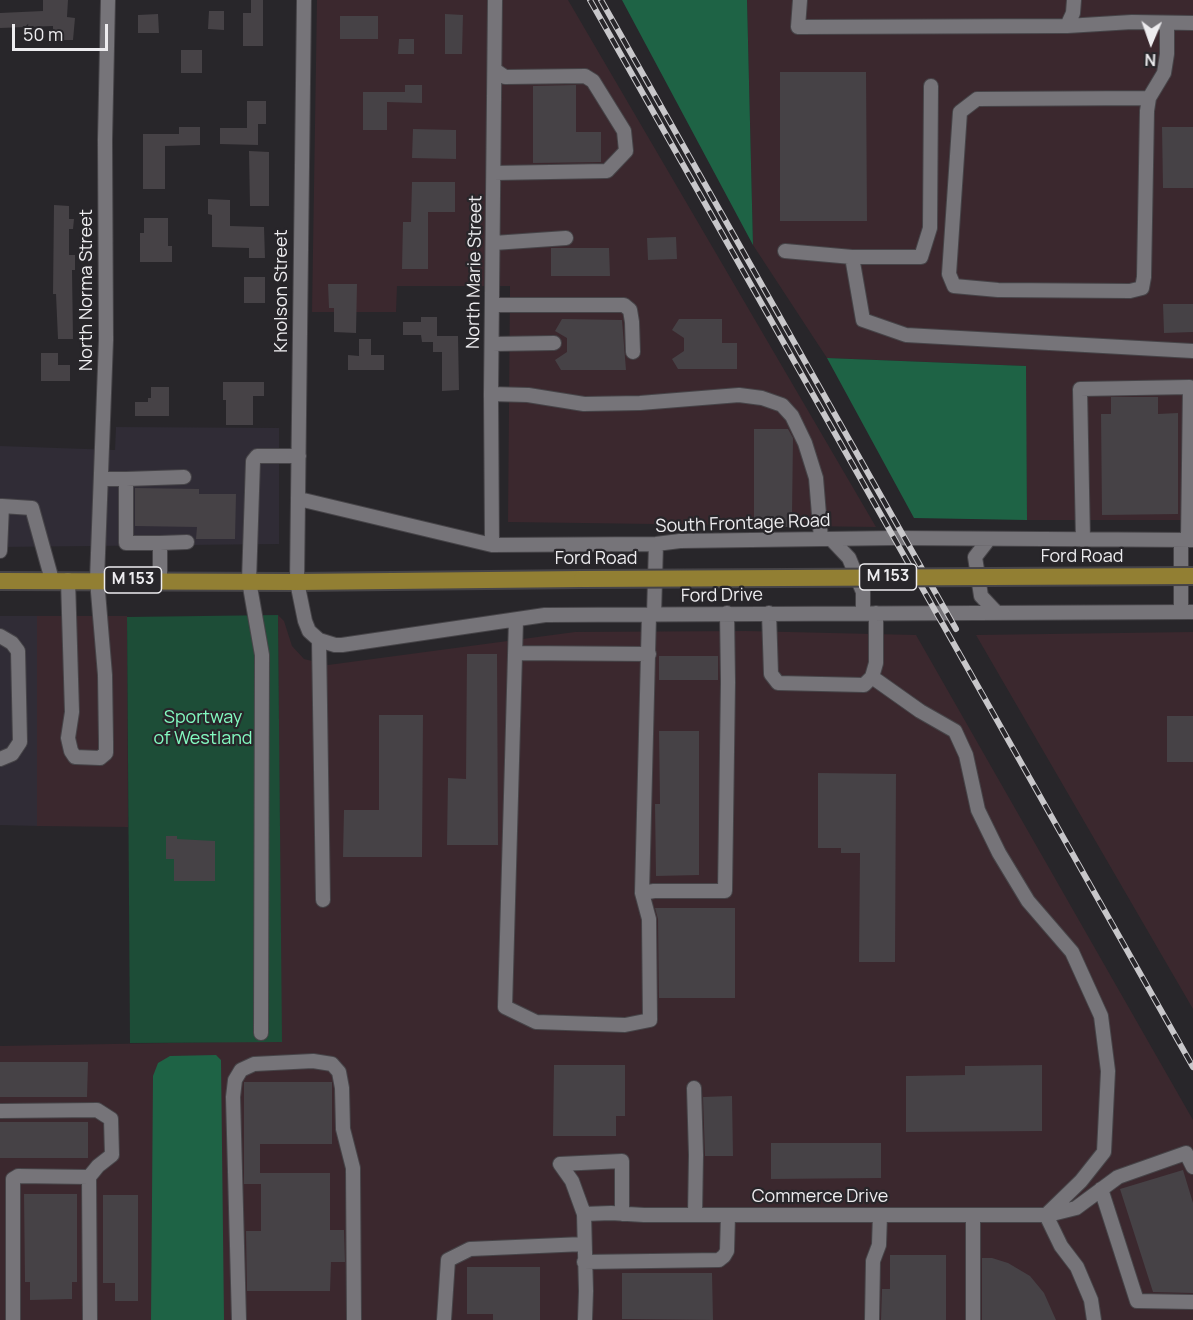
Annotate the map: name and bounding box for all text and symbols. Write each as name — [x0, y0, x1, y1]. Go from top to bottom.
scale bar — [15, 12, 111, 50]
north arrow — [1121, 12, 1181, 72]
text: 50 m — [23, 22, 63, 46]
text: N — [1144, 49, 1157, 71]
street label: North Marie Street — [463, 195, 487, 349]
street label: North Norma Street — [76, 209, 98, 371]
street label: Knolson Street — [271, 229, 293, 353]
street label: South Frontage Road — [655, 510, 831, 538]
street label: Ford Road — [1041, 546, 1123, 568]
street label: Ford Road — [555, 548, 637, 570]
road number: M 153 — [860, 564, 916, 590]
road number: M 153 — [104, 567, 162, 593]
street label: Ford Drive — [681, 584, 763, 608]
park label: Sportway of Westland — [153, 707, 253, 750]
street label: Commerce Drive — [752, 1186, 888, 1208]

